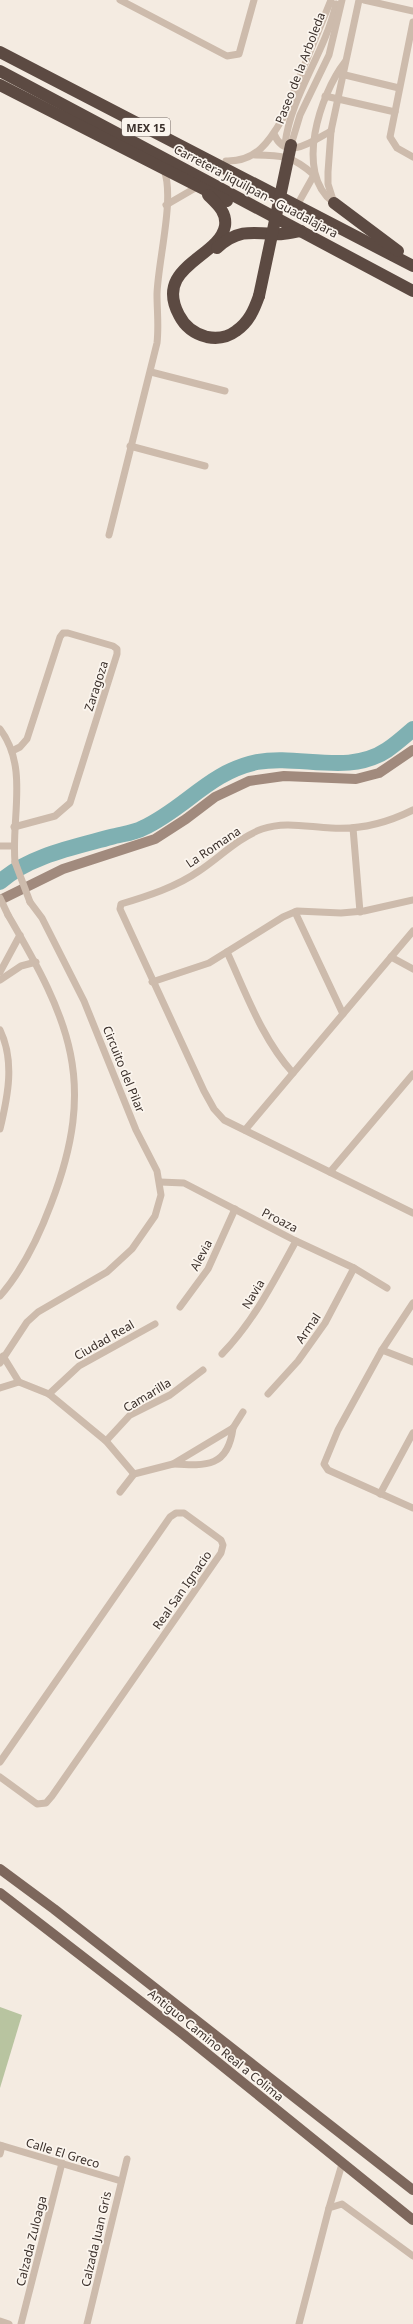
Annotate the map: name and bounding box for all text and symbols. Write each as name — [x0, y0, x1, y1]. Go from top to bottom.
street label: Paseo de la Arboleda — [271, 10, 329, 126]
road number: MEX 15 — [122, 118, 170, 136]
street label: Carretera Jiquilpan - Guadalajara — [171, 140, 341, 242]
street label: Zaragoza — [80, 659, 112, 713]
street label: La Romana — [182, 822, 244, 872]
street label: Circuito del Pilar — [99, 1023, 149, 1115]
street label: Proaza — [259, 1204, 301, 1236]
street label: Alevia — [186, 1236, 216, 1274]
street label: Navia — [238, 1276, 268, 1312]
street label: Armal — [292, 1309, 324, 1347]
street label: Ciudad Real — [71, 1316, 137, 1364]
street label: Camarilla — [120, 1374, 174, 1416]
street label: Real San Ignacio — [148, 1547, 216, 1633]
street label: Antiguo Camino Real a Colima — [145, 1985, 287, 2105]
street label: Calle El Greco — [24, 2134, 102, 2172]
street label: Calzada Juan Gris — [77, 2189, 115, 2288]
street label: Calzada Zuloaga — [12, 2194, 50, 2288]

